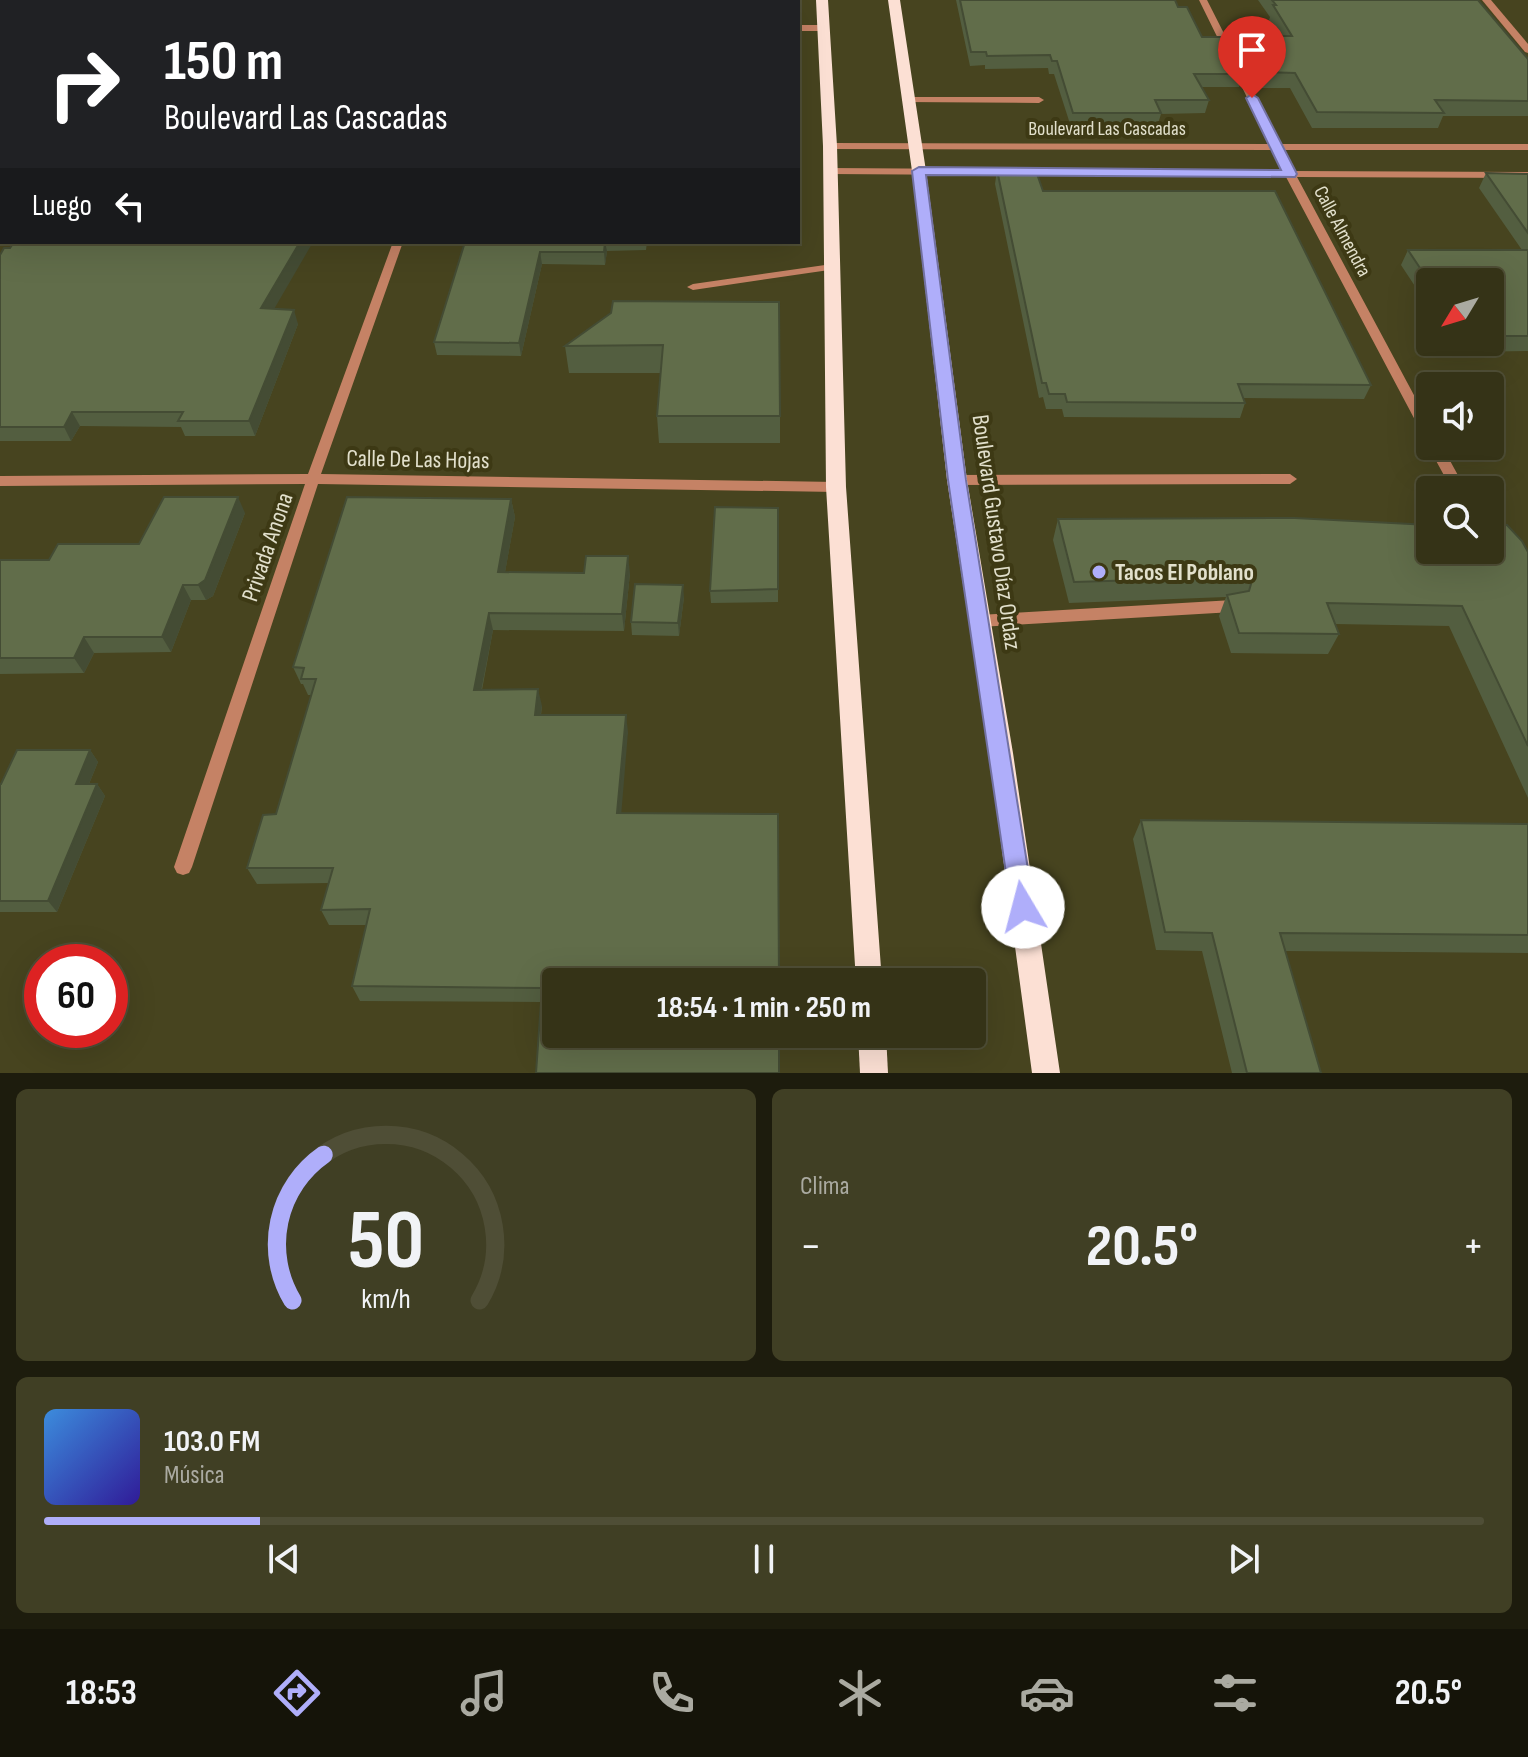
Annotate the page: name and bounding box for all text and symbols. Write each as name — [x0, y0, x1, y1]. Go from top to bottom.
pin — [1218, 16, 1286, 98]
icon: arrive — [1230, 28, 1274, 72]
text: 150 m — [164, 29, 283, 96]
icon: right — [32, 32, 136, 136]
text: Boulevard Las Cascadas — [164, 97, 448, 140]
street label: Boulevard Las Cascadas — [1028, 117, 1186, 141]
street label: Calle Almendra — [1308, 182, 1376, 281]
icon: left — [108, 184, 152, 228]
text: Luego — [32, 188, 92, 224]
north arrow — [1416, 268, 1504, 356]
map controls — [1416, 268, 1504, 564]
button: sound — [1416, 372, 1504, 460]
street label: Boulevard Gustavo Díaz Ordaz — [966, 413, 1027, 652]
street label: Calle De Las Hojas — [346, 444, 490, 475]
button: search — [1416, 476, 1504, 564]
street label: Privada Anona — [235, 489, 300, 605]
place label: Tacos El Poblano — [1115, 558, 1254, 587]
marker: Tacos El Poblano — [1090, 563, 1108, 581]
position arrow — [981, 865, 1065, 949]
speed limit sign: 60 — [24, 944, 128, 1048]
text: 18:54 · 1 min · 250 m — [657, 990, 871, 1026]
text: Clima — [800, 1171, 850, 1202]
text: 50 — [348, 1192, 424, 1292]
text: 20.5° — [1086, 1211, 1198, 1283]
text: − — [800, 1220, 822, 1273]
text: + — [1462, 1220, 1484, 1273]
text: km/h — [361, 1282, 411, 1317]
text: 103.0 FM — [164, 1424, 260, 1460]
text: Música — [164, 1460, 225, 1491]
icon: previous — [262, 1537, 306, 1581]
icon: pause — [742, 1537, 786, 1581]
icon: next — [1222, 1537, 1266, 1581]
icon: directions — [269, 1665, 325, 1721]
icon: music — [456, 1665, 512, 1721]
icon: phone — [644, 1665, 700, 1721]
icon: climate — [832, 1665, 888, 1721]
icon: car — [1019, 1665, 1075, 1721]
icon: filters — [1207, 1665, 1263, 1721]
text: 18:53 — [66, 1672, 137, 1715]
text: 20.5° — [1395, 1672, 1462, 1715]

